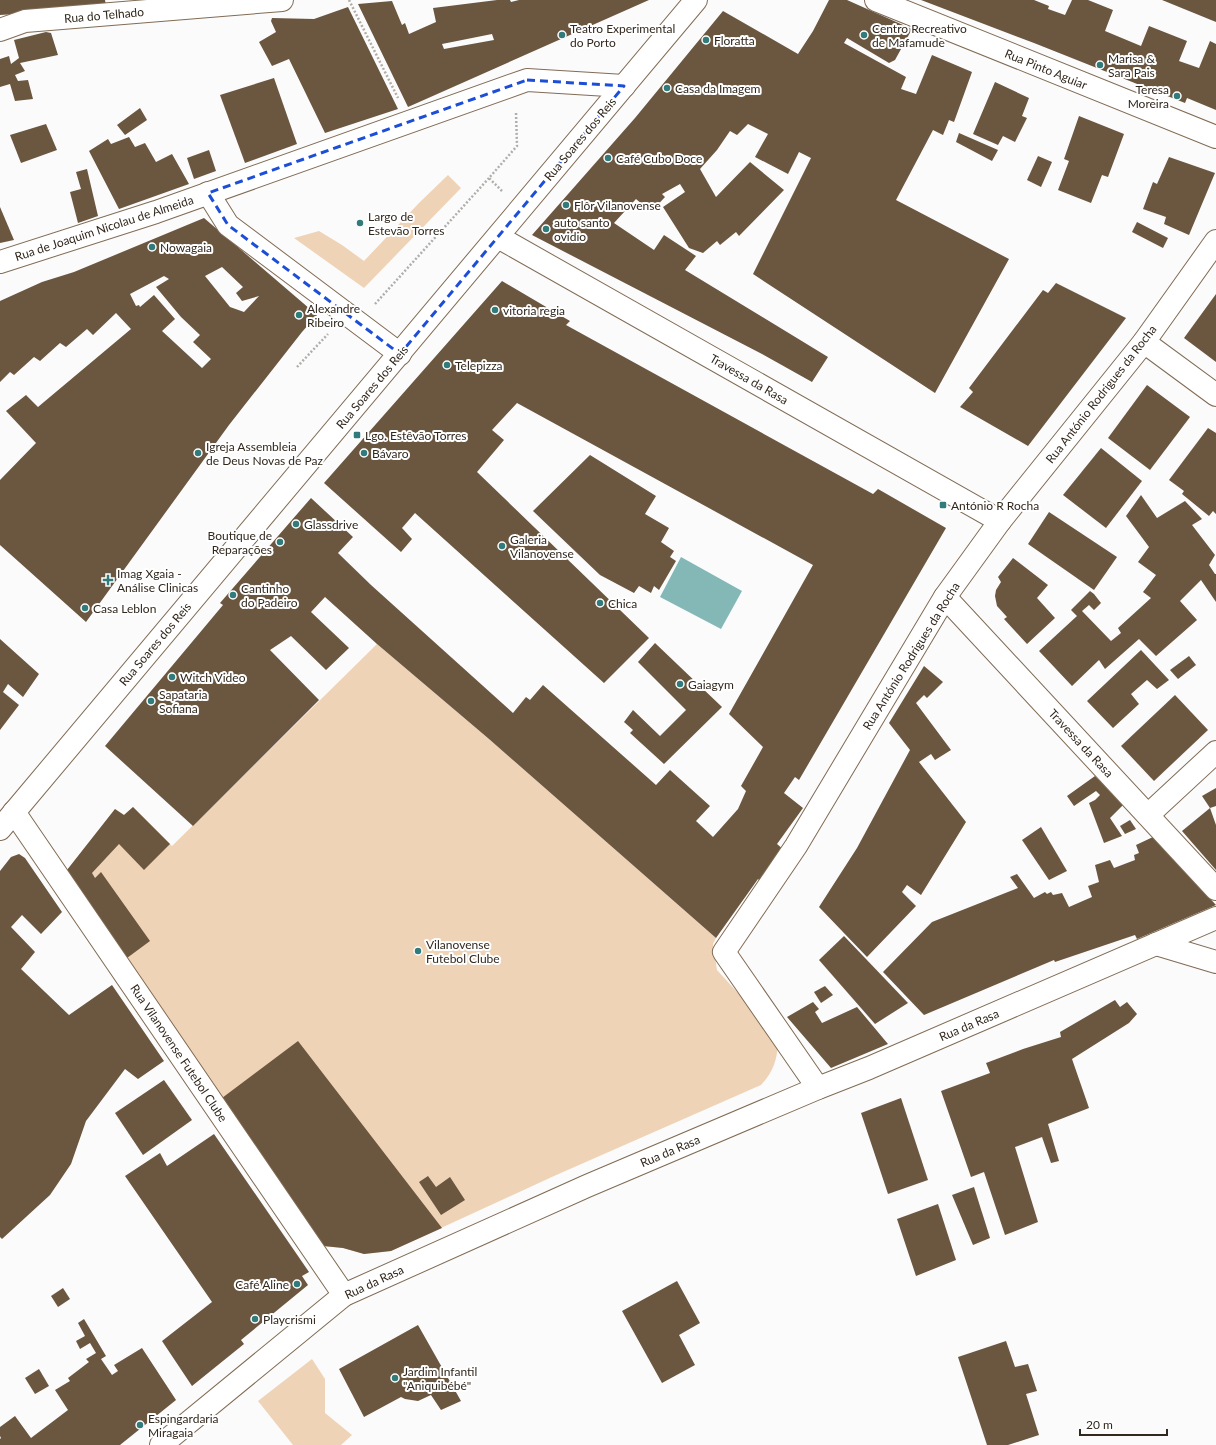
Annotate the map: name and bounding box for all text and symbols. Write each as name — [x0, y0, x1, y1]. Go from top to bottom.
street label: Rua do Telhado — [63, 4, 145, 26]
place label: Teatro Experimental do Porto — [570, 21, 675, 50]
place label: Centro Recreativo de Mafamude — [872, 21, 967, 50]
marker: Teatro Experimental do Porto — [557, 30, 567, 40]
marker: Centro Recreativo de Mafamude — [859, 30, 869, 40]
place label: Floratta — [714, 33, 755, 48]
marker: Floratta — [701, 35, 711, 45]
street label: Rua Pinto Aguiar — [1003, 46, 1090, 93]
place label: Marisa & Sara Pais — [1108, 51, 1155, 80]
marker: Marisa & Sara Pais — [1095, 60, 1105, 70]
place label: Casa da Imagem — [675, 81, 761, 96]
place label: Teresa Moreira — [1128, 82, 1169, 111]
marker: Casa da Imagem — [662, 83, 672, 93]
marker: Teresa Moreira — [1172, 91, 1182, 101]
street label: Rua Soares dos Reis — [541, 94, 619, 184]
place label: Café Cubo Doce — [616, 151, 702, 166]
marker: Café Cubo Doce — [603, 153, 613, 163]
street label: Rua de Joaquim Nicolau de Almeida — [13, 192, 195, 264]
place label: Flôr Vilanovense — [574, 198, 661, 213]
marker: Flôr Vilanovense — [561, 200, 571, 210]
place label: Largo de Estevão Torres — [368, 209, 445, 238]
place label: auto santo ovidio — [554, 215, 610, 244]
marker: Largo de Estevão Torres — [355, 218, 365, 228]
marker: auto santo ovidio — [541, 224, 551, 234]
place label: Nowagaia — [160, 240, 212, 255]
marker: Nowagaia — [147, 242, 157, 252]
place label: Alexandre Ribeiro — [307, 301, 360, 330]
place label: vitoria regia — [503, 303, 565, 318]
marker: vitoria regia — [490, 305, 500, 315]
marker: Alexandre Ribeiro — [294, 310, 304, 320]
street label: Rua António Rodrigues da Rocha — [1042, 322, 1160, 466]
street label: Rua Soares dos Reis — [333, 342, 411, 432]
street label: Travessa da Rasa — [707, 351, 791, 408]
place label: Telepizza — [455, 358, 503, 373]
marker: Telepizza — [442, 360, 452, 370]
place label: Lgo. Estêvão Torres — [365, 428, 467, 443]
marker: Lgo. Estêvão Torres — [352, 430, 362, 440]
place label: Igreja Assembleia de Deus Novas de Paz — [206, 439, 323, 468]
place label: Bávaro — [372, 446, 409, 461]
marker: Igreja Assembleia de Deus Novas de Paz — [193, 448, 203, 458]
marker: Bávaro — [359, 448, 369, 458]
place label: António R Rocha — [951, 498, 1039, 513]
marker: António R Rocha — [938, 500, 948, 510]
place label: Glassdrive — [304, 517, 358, 532]
marker: Glassdrive — [291, 519, 301, 529]
place label: Boutique de Reparações — [208, 528, 272, 557]
place label: Galeria Vilanovense — [510, 532, 574, 561]
marker: Boutique de Reparações — [275, 537, 285, 547]
marker: Galeria Vilanovense — [497, 541, 507, 551]
place label: Imag Xgaia - Análise Clinicas — [117, 566, 198, 595]
marker: Imag Xgaia - Análise Clinicas — [102, 574, 114, 586]
street label: Rua António Rodrigues da Rocha — [859, 579, 963, 733]
place label: Cantinho do Padeiro — [241, 581, 298, 610]
marker: Cantinho do Padeiro — [228, 590, 238, 600]
place label: Chica — [608, 596, 637, 611]
marker: Chica — [595, 598, 605, 608]
street label: Rua Soares dos Reis — [116, 599, 194, 689]
place label: Casa Leblon — [93, 601, 156, 616]
marker: Casa Leblon — [80, 603, 90, 613]
place label: Witch Video — [180, 670, 246, 685]
marker: Witch Video — [167, 672, 177, 682]
place label: Gaiagym — [688, 677, 734, 692]
marker: Gaiagym — [675, 679, 685, 689]
place label: Sapataria Sofiana — [159, 687, 208, 716]
marker: Sapataria Sofiana — [146, 696, 156, 706]
street label: Travessa da Rasa — [1046, 706, 1117, 780]
place label: Vilanovense Futebol Clube — [426, 937, 500, 966]
marker: Vilanovense Futebol Clube — [413, 946, 423, 956]
street label: Rua Vilanovense Futebol Clube — [127, 981, 231, 1125]
street label: Rua da Rasa — [937, 1006, 1001, 1044]
street label: Rua da Rasa — [638, 1132, 702, 1170]
street label: Rua da Rasa — [342, 1262, 406, 1302]
place label: Café Aline — [235, 1277, 289, 1292]
marker: Café Aline — [292, 1279, 302, 1289]
place label: Playcrismi — [263, 1312, 316, 1327]
marker: Playcrismi — [250, 1314, 260, 1324]
place label: Jardim Infantil "Aniquibébé" — [403, 1364, 477, 1393]
marker: Jardim Infantil "Aniquibébé" — [390, 1373, 400, 1383]
place label: Espingardaria Miragaia — [148, 1411, 219, 1440]
scale bar — [1080, 1411, 1167, 1437]
text: 20 m — [1086, 1417, 1113, 1432]
marker: Espingardaria Miragaia — [135, 1420, 145, 1430]

